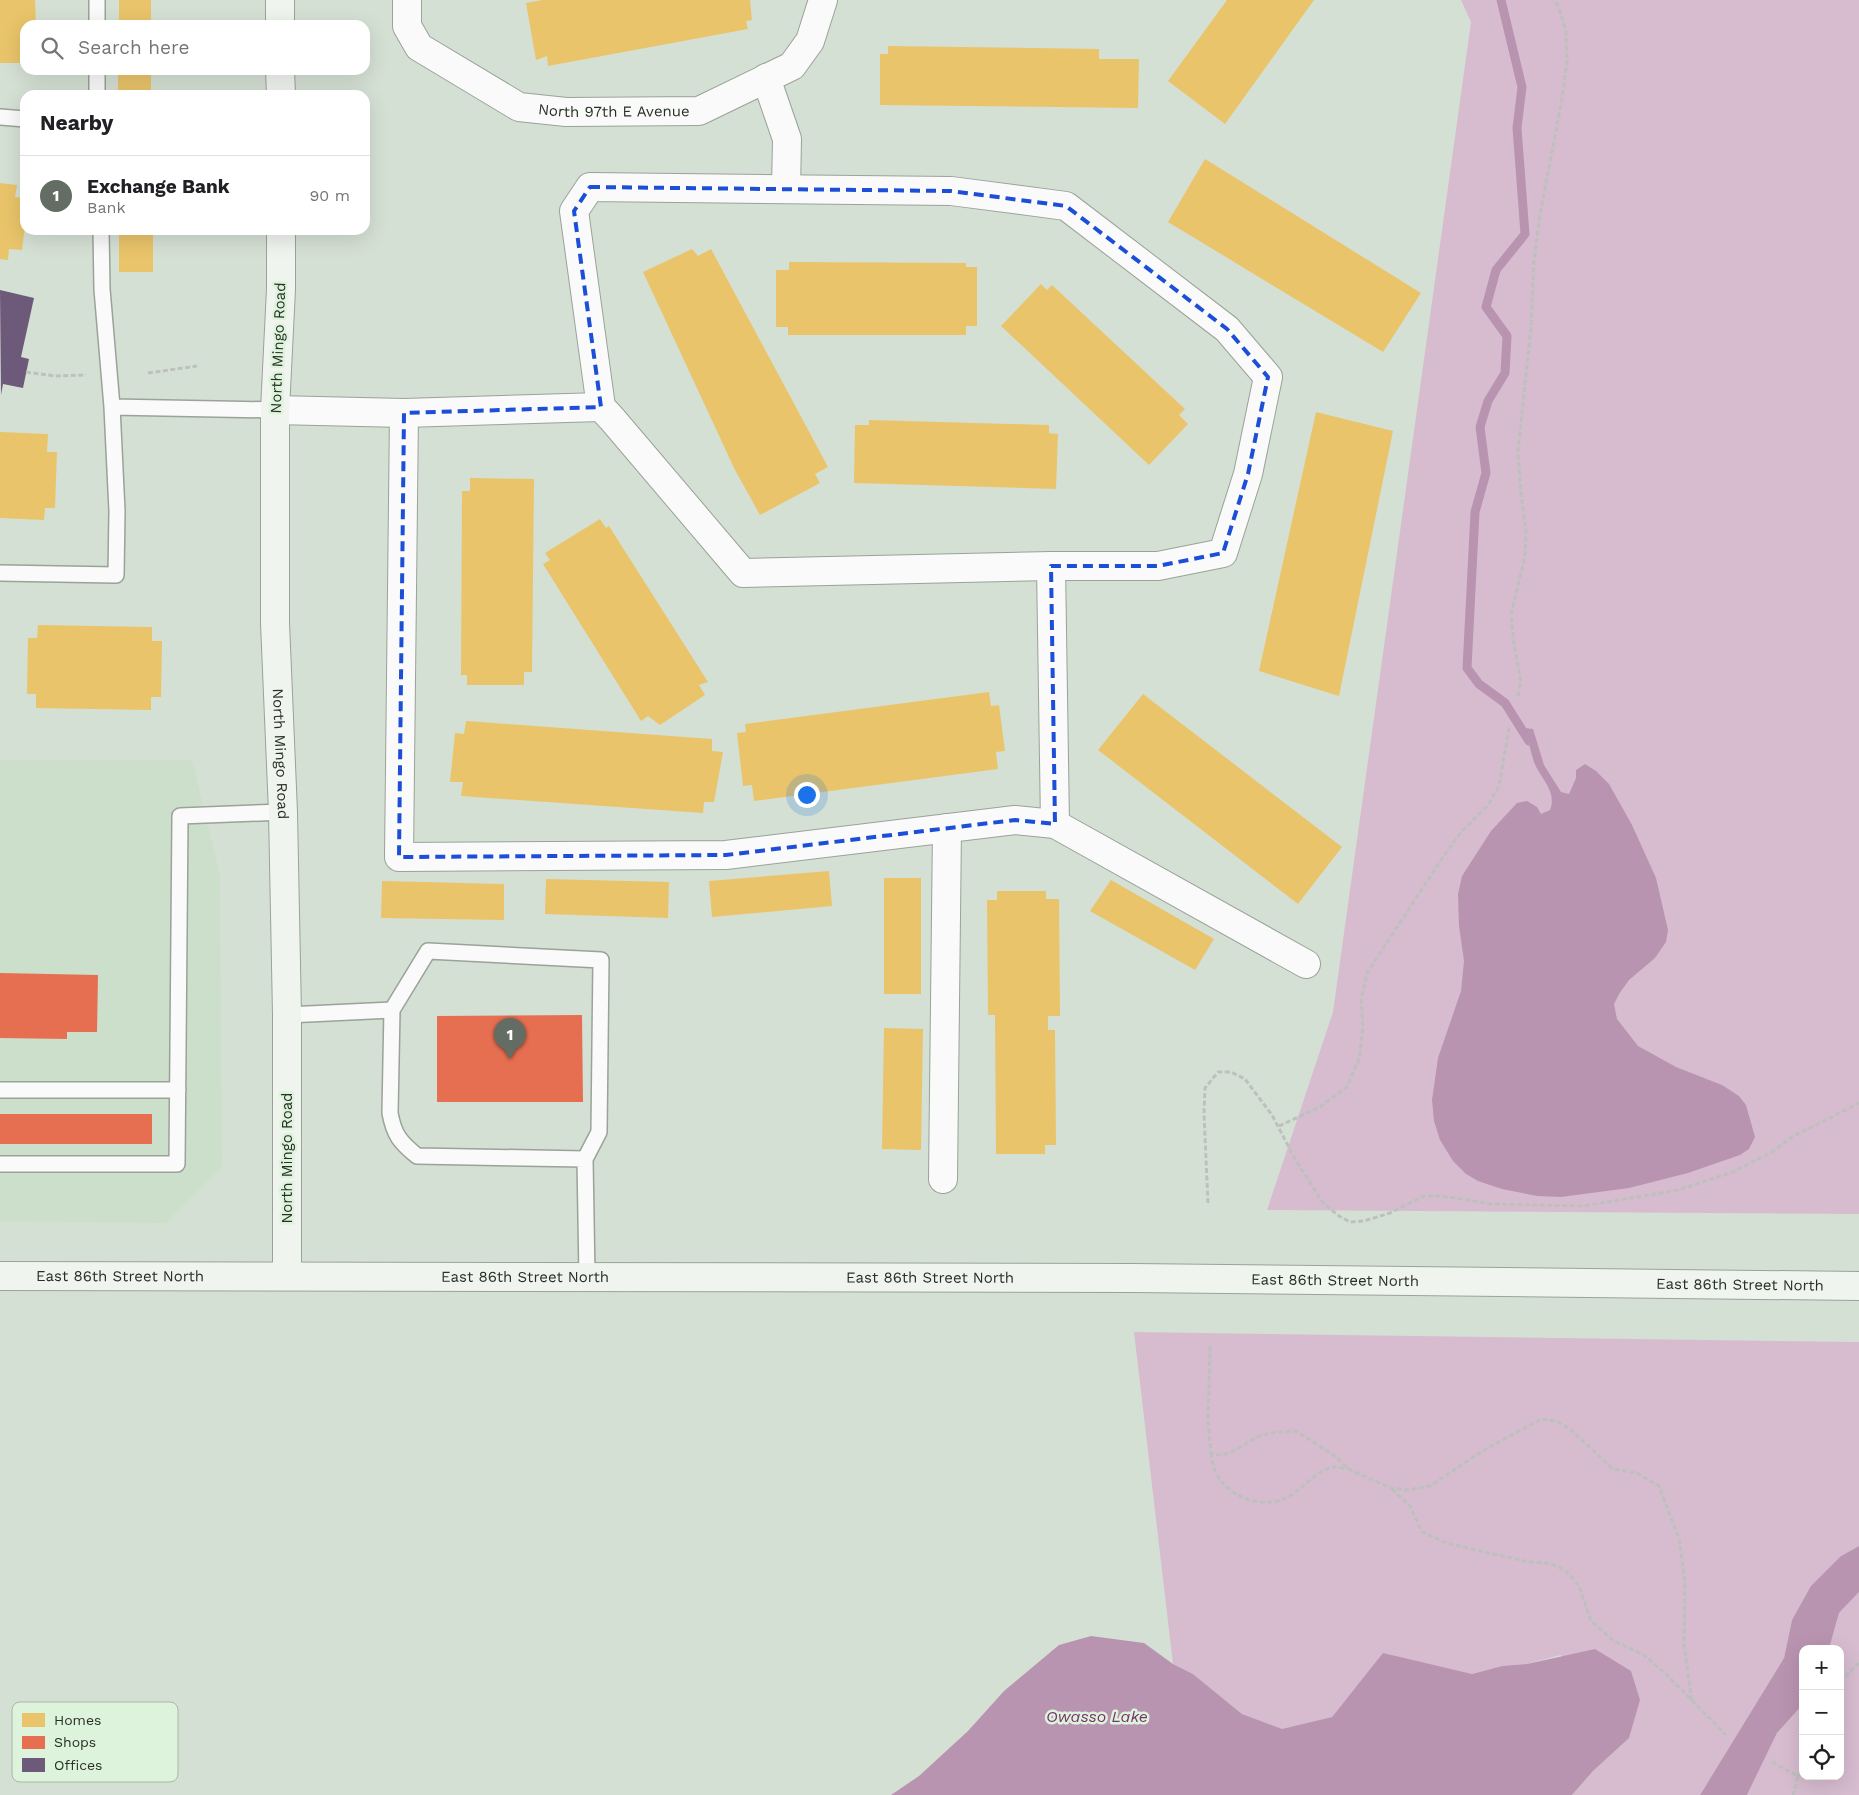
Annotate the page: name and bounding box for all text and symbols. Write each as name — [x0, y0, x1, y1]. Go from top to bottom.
search box — [20, 20, 370, 75]
icon: search — [38, 34, 66, 62]
text: Search here — [78, 36, 189, 59]
street label: North 97th E Avenue — [537, 100, 690, 121]
text: Nearby — [40, 110, 113, 135]
text: Exchange Bank — [87, 175, 230, 198]
text: 1 — [53, 186, 59, 205]
text: 90 m — [309, 186, 350, 205]
text: Bank — [87, 198, 125, 217]
street label: North Mingo Road — [267, 282, 289, 414]
street label: North Mingo Road — [269, 688, 292, 819]
your location — [794, 782, 820, 808]
pin: 1 — [494, 1018, 526, 1059]
street label: North Mingo Road — [278, 1092, 296, 1224]
street label: East 86th Street North — [36, 1267, 204, 1285]
street label: East 86th Street North — [441, 1268, 609, 1286]
street label: East 86th Street North — [846, 1268, 1014, 1287]
street label: East 86th Street North — [1251, 1270, 1419, 1290]
street label: East 86th Street North — [1656, 1275, 1824, 1295]
map controls — [1799, 1645, 1844, 1780]
button: + — [1799, 1645, 1844, 1690]
button: − — [1799, 1690, 1844, 1735]
legend — [12, 1702, 178, 1782]
water label: Owasso Lake — [1046, 1707, 1148, 1726]
text: Homes — [54, 1712, 101, 1728]
text: Shops — [54, 1734, 96, 1750]
button: locate — [1799, 1735, 1844, 1780]
text: Offices — [54, 1757, 103, 1773]

